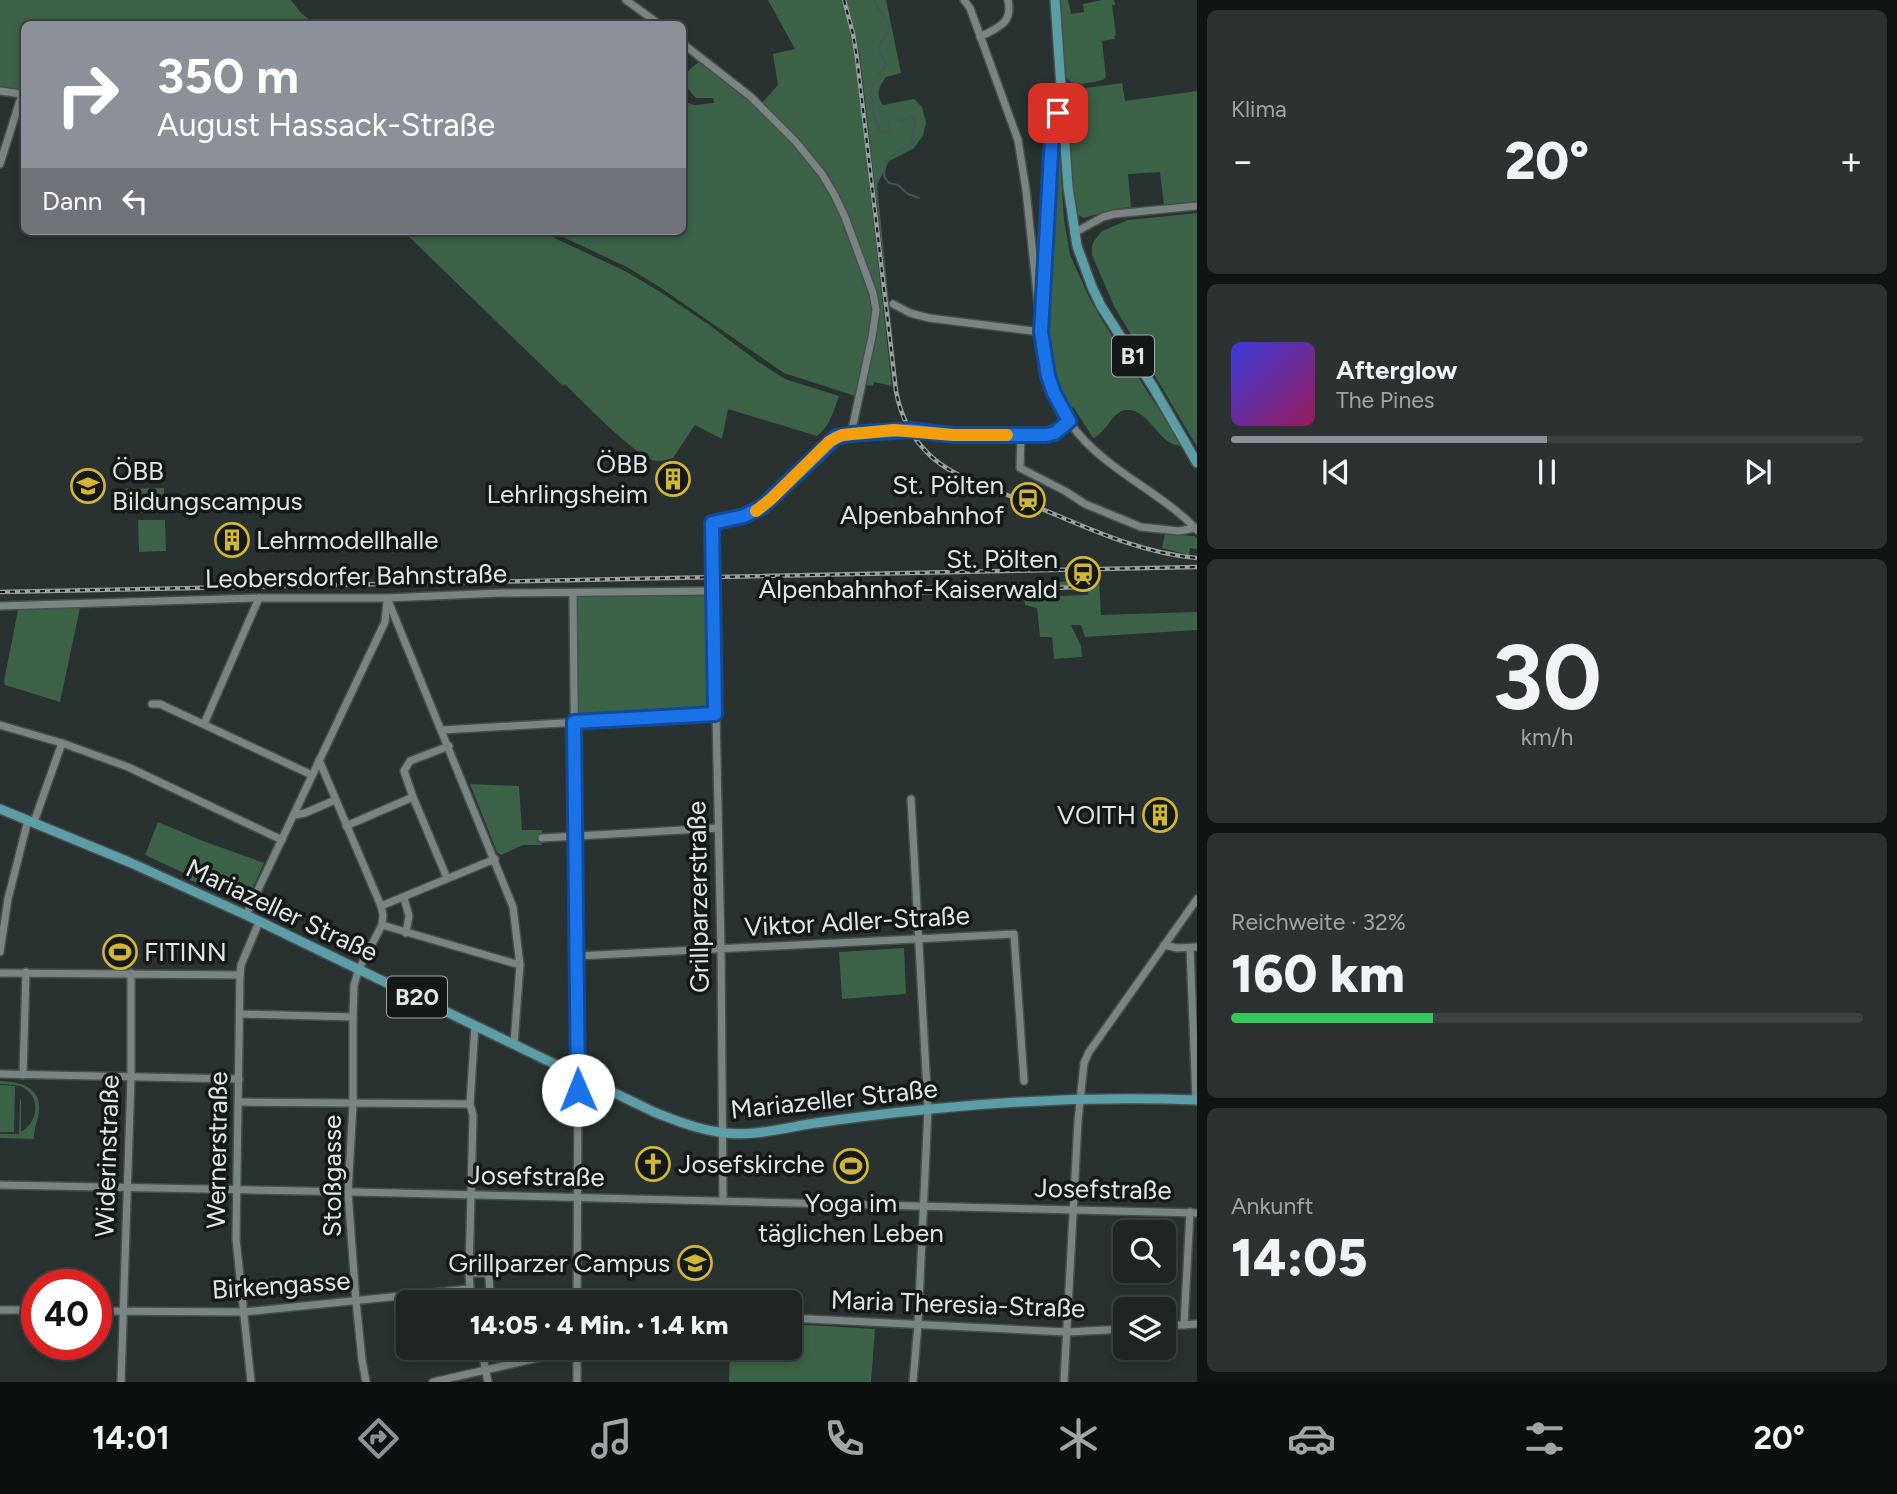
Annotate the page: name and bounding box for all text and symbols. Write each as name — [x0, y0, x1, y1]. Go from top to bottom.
text: 350 m — [157, 46, 299, 105]
icon: right — [42, 49, 133, 140]
pin — [1028, 83, 1088, 143]
icon: arrive — [1039, 94, 1077, 132]
text: Klima — [1231, 95, 1287, 123]
text: August Hassack-Straße — [157, 106, 495, 144]
text: 20° — [1505, 130, 1589, 192]
text: − — [1231, 138, 1255, 184]
text: + — [1839, 138, 1863, 184]
icon: left — [116, 182, 154, 220]
text: Dann — [42, 185, 102, 217]
road number: B1 — [1112, 335, 1154, 376]
text: Afterglow — [1336, 354, 1458, 386]
text: The Pines — [1336, 386, 1435, 414]
place label: ÖBB Lehrlingsheim — [486, 448, 648, 510]
icon: previous — [1317, 453, 1355, 491]
icon: pause — [1528, 453, 1566, 491]
icon: next — [1739, 453, 1777, 491]
place label: ÖBB Bildungscampus — [112, 455, 303, 517]
building icon: ÖBB Lehrlingsheim — [654, 460, 692, 498]
school or university icon: ÖBB Bildungscampus — [69, 467, 107, 505]
place label: St. Pölten Alpenbahnhof — [840, 469, 1004, 531]
station icon: St. Pölten Alpenbahnhof — [1009, 481, 1047, 519]
building icon: Lehrmodellhalle — [213, 521, 251, 559]
place label: Lehrmodellhalle — [256, 524, 439, 556]
place label: St. Pölten Alpenbahnhof-Kaiserwald — [759, 543, 1058, 605]
station icon: St. Pölten Alpenbahnhof-Kaiserwald — [1064, 555, 1102, 593]
street label: Leobersdorfer Bahnstraße — [205, 557, 507, 595]
text: 30 — [1492, 623, 1602, 732]
text: km/h — [1521, 723, 1573, 751]
building icon: VOITH — [1141, 796, 1179, 834]
place label: VOITH — [1057, 799, 1136, 831]
street label: Grillparzerstraße — [680, 801, 716, 993]
street label: Mariazeller Straße — [181, 852, 383, 968]
street label: Viktor Adler-Straße — [744, 899, 970, 943]
text: Reichweite · 32% — [1231, 908, 1406, 936]
sports icon: FITINN — [101, 933, 139, 971]
place label: FITINN — [144, 936, 227, 968]
text: 160 km — [1231, 943, 1405, 1005]
road number: B20 — [387, 976, 447, 1017]
position arrow — [541, 1053, 615, 1127]
street label: Wernerstraße — [200, 1071, 234, 1229]
street label: Mariazeller Straße — [729, 1072, 939, 1126]
street label: Widerinstraße — [88, 1074, 126, 1238]
street label: Stoßgasse — [316, 1115, 348, 1237]
church icon: Josefskirche — [634, 1145, 672, 1183]
sports icon: Yoga im täglichen Leben — [832, 1147, 870, 1185]
place label: Josefskirche — [678, 1148, 825, 1180]
street label: Josefstraße — [467, 1159, 605, 1193]
street label: Josefstraße — [1034, 1172, 1172, 1206]
place label: Yoga im täglichen Leben — [758, 1187, 944, 1249]
text: Ankunft — [1231, 1192, 1313, 1220]
map controls — [1113, 1220, 1176, 1360]
button: search — [1113, 1220, 1176, 1283]
text: 14:05 — [1231, 1227, 1368, 1289]
school or university icon: Grillparzer Campus — [676, 1244, 714, 1282]
place label: Grillparzer Campus — [448, 1247, 670, 1279]
street label: Birkengasse — [211, 1264, 351, 1306]
speed limit sign: 40 — [21, 1269, 112, 1360]
street label: Maria Theresia-Straße — [830, 1284, 1086, 1324]
button: layers — [1113, 1297, 1176, 1360]
text: 14:05 · 4 Min. · 1.4 km — [470, 1309, 728, 1341]
icon: directions — [354, 1414, 403, 1463]
icon: music — [587, 1414, 636, 1463]
icon: phone — [820, 1414, 869, 1463]
icon: climate — [1054, 1414, 1103, 1463]
icon: car — [1287, 1414, 1336, 1463]
icon: filters — [1520, 1414, 1569, 1463]
text: 14:01 — [92, 1419, 170, 1457]
text: 20° — [1753, 1419, 1805, 1457]

